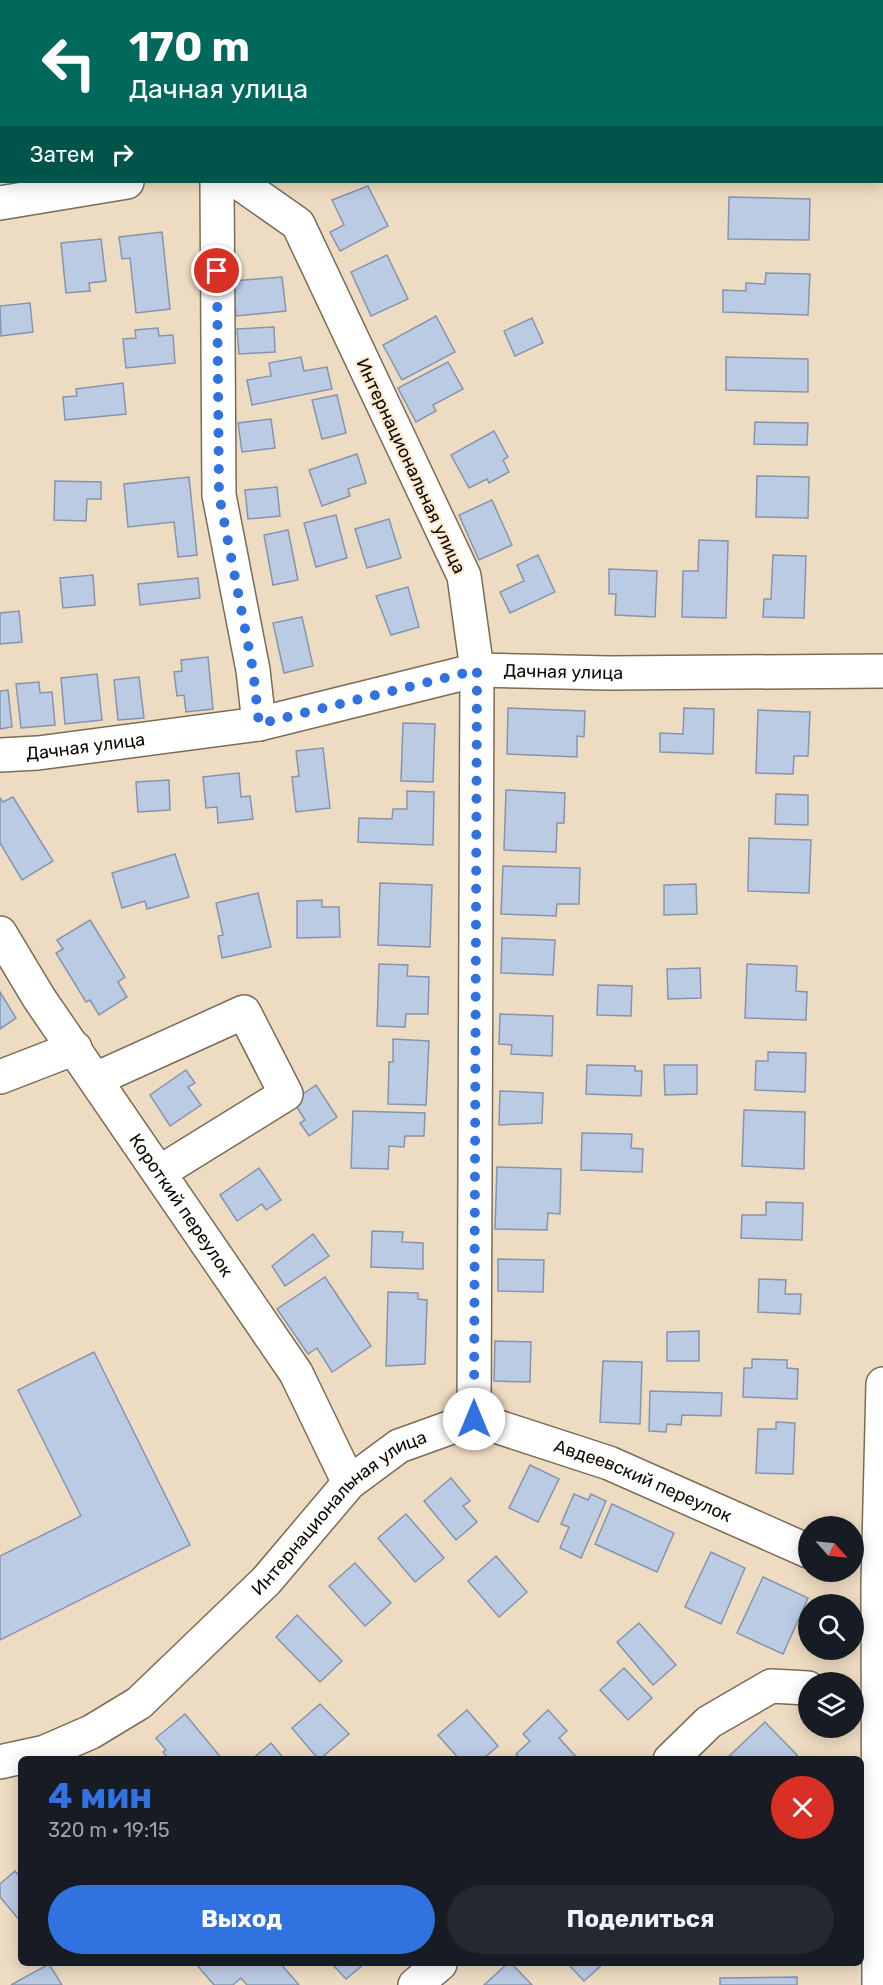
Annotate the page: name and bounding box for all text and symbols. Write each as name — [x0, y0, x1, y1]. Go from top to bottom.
text: 170 m — [129, 22, 250, 72]
icon: left — [30, 24, 108, 102]
text: Дачная улица — [129, 73, 308, 105]
icon: right — [106, 138, 139, 171]
text: Затем — [30, 141, 94, 168]
pin — [191, 245, 242, 296]
icon: arrive — [200, 254, 233, 287]
street label: Интернациональная улица — [351, 355, 471, 577]
street label: Дачная улица — [503, 660, 623, 684]
street label: Дачная улица — [26, 728, 146, 765]
street label: Короткий переулок — [124, 1129, 238, 1281]
position arrow — [442, 1387, 506, 1451]
street label: Интернациональная улица — [247, 1426, 429, 1600]
street label: Авдеевский переулок — [551, 1435, 736, 1527]
north arrow — [798, 1516, 864, 1582]
map controls — [798, 1516, 864, 1738]
button: search — [798, 1594, 864, 1660]
button: layers — [798, 1672, 864, 1738]
text: 4 мин — [48, 1774, 152, 1817]
button: close — [771, 1776, 834, 1839]
text: 320 m · 19:15 — [48, 1818, 170, 1842]
button: Выход — [48, 1885, 435, 1954]
button: Поделиться — [447, 1885, 834, 1954]

